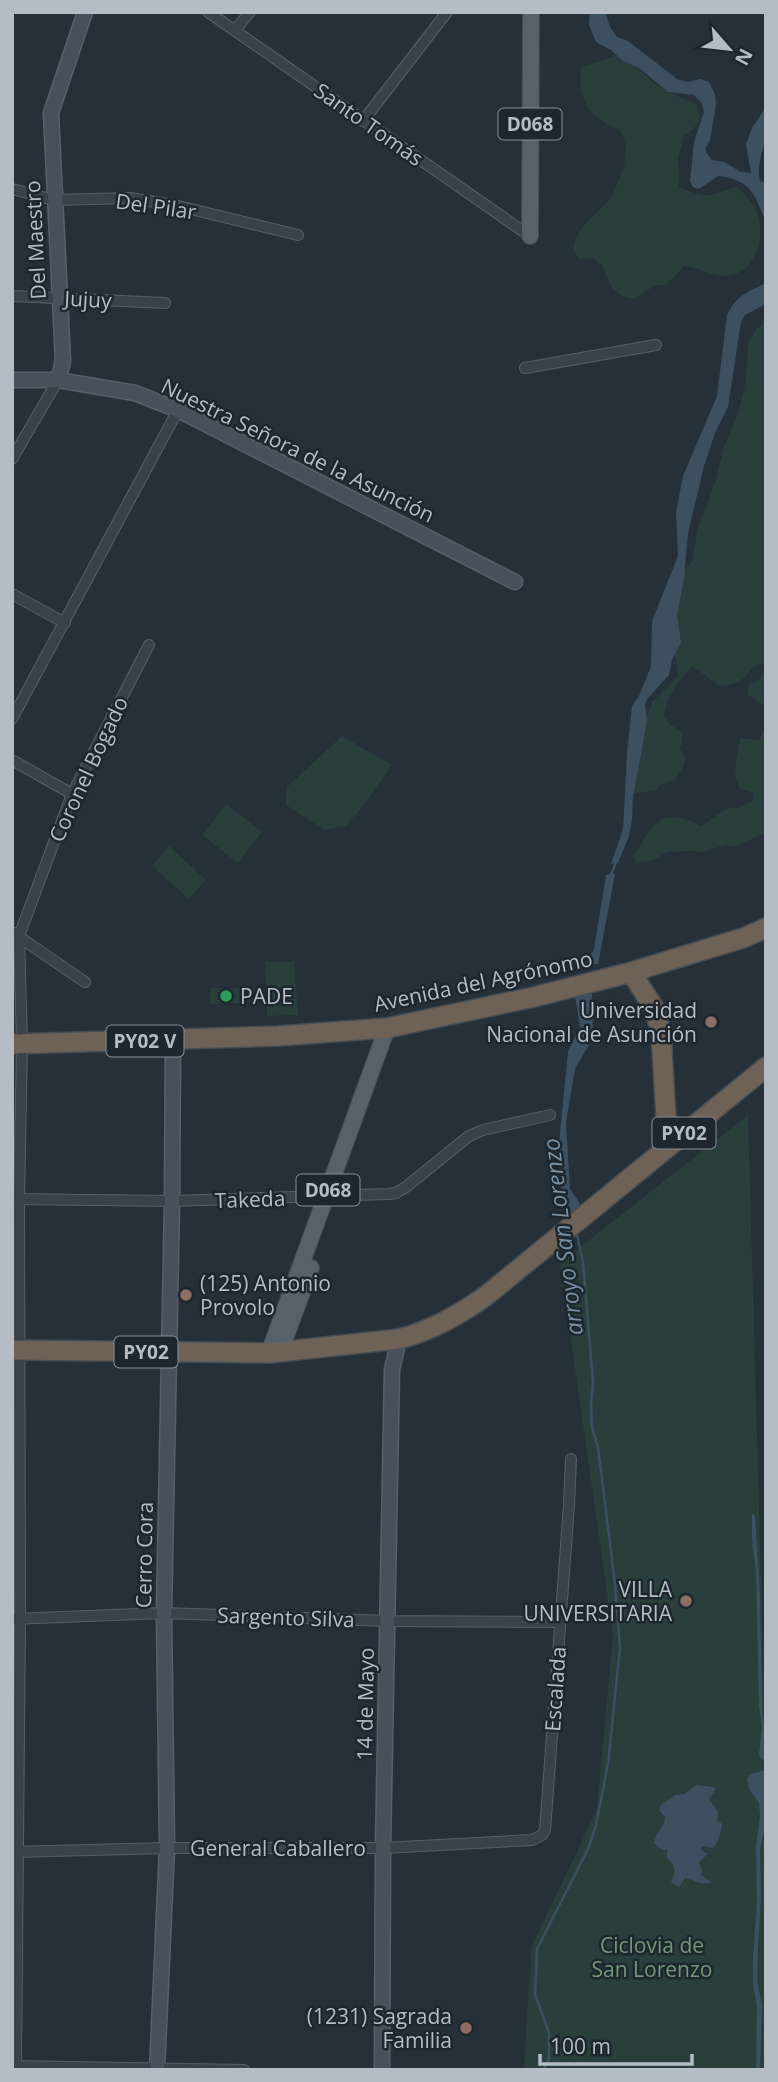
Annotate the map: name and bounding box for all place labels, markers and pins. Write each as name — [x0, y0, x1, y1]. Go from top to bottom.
place label: PADE — [240, 982, 293, 1010]
marker: PADE — [218, 988, 234, 1004]
place label: Universidad Nacional de Asunción — [486, 996, 697, 1048]
marker: Universidad Nacional de Asunción — [703, 1014, 719, 1030]
place label: (125) Antonio Provolo — [200, 1269, 331, 1321]
marker: (125) Antonio Provolo — [178, 1287, 194, 1303]
place label: VILLA UNIVERSITARIA — [524, 1575, 673, 1627]
marker: VILLA UNIVERSITARIA — [678, 1593, 694, 1609]
place label: (1231) Sagrada Familia — [307, 2002, 452, 2054]
marker: (1231) Sagrada Familia — [458, 2020, 474, 2036]

